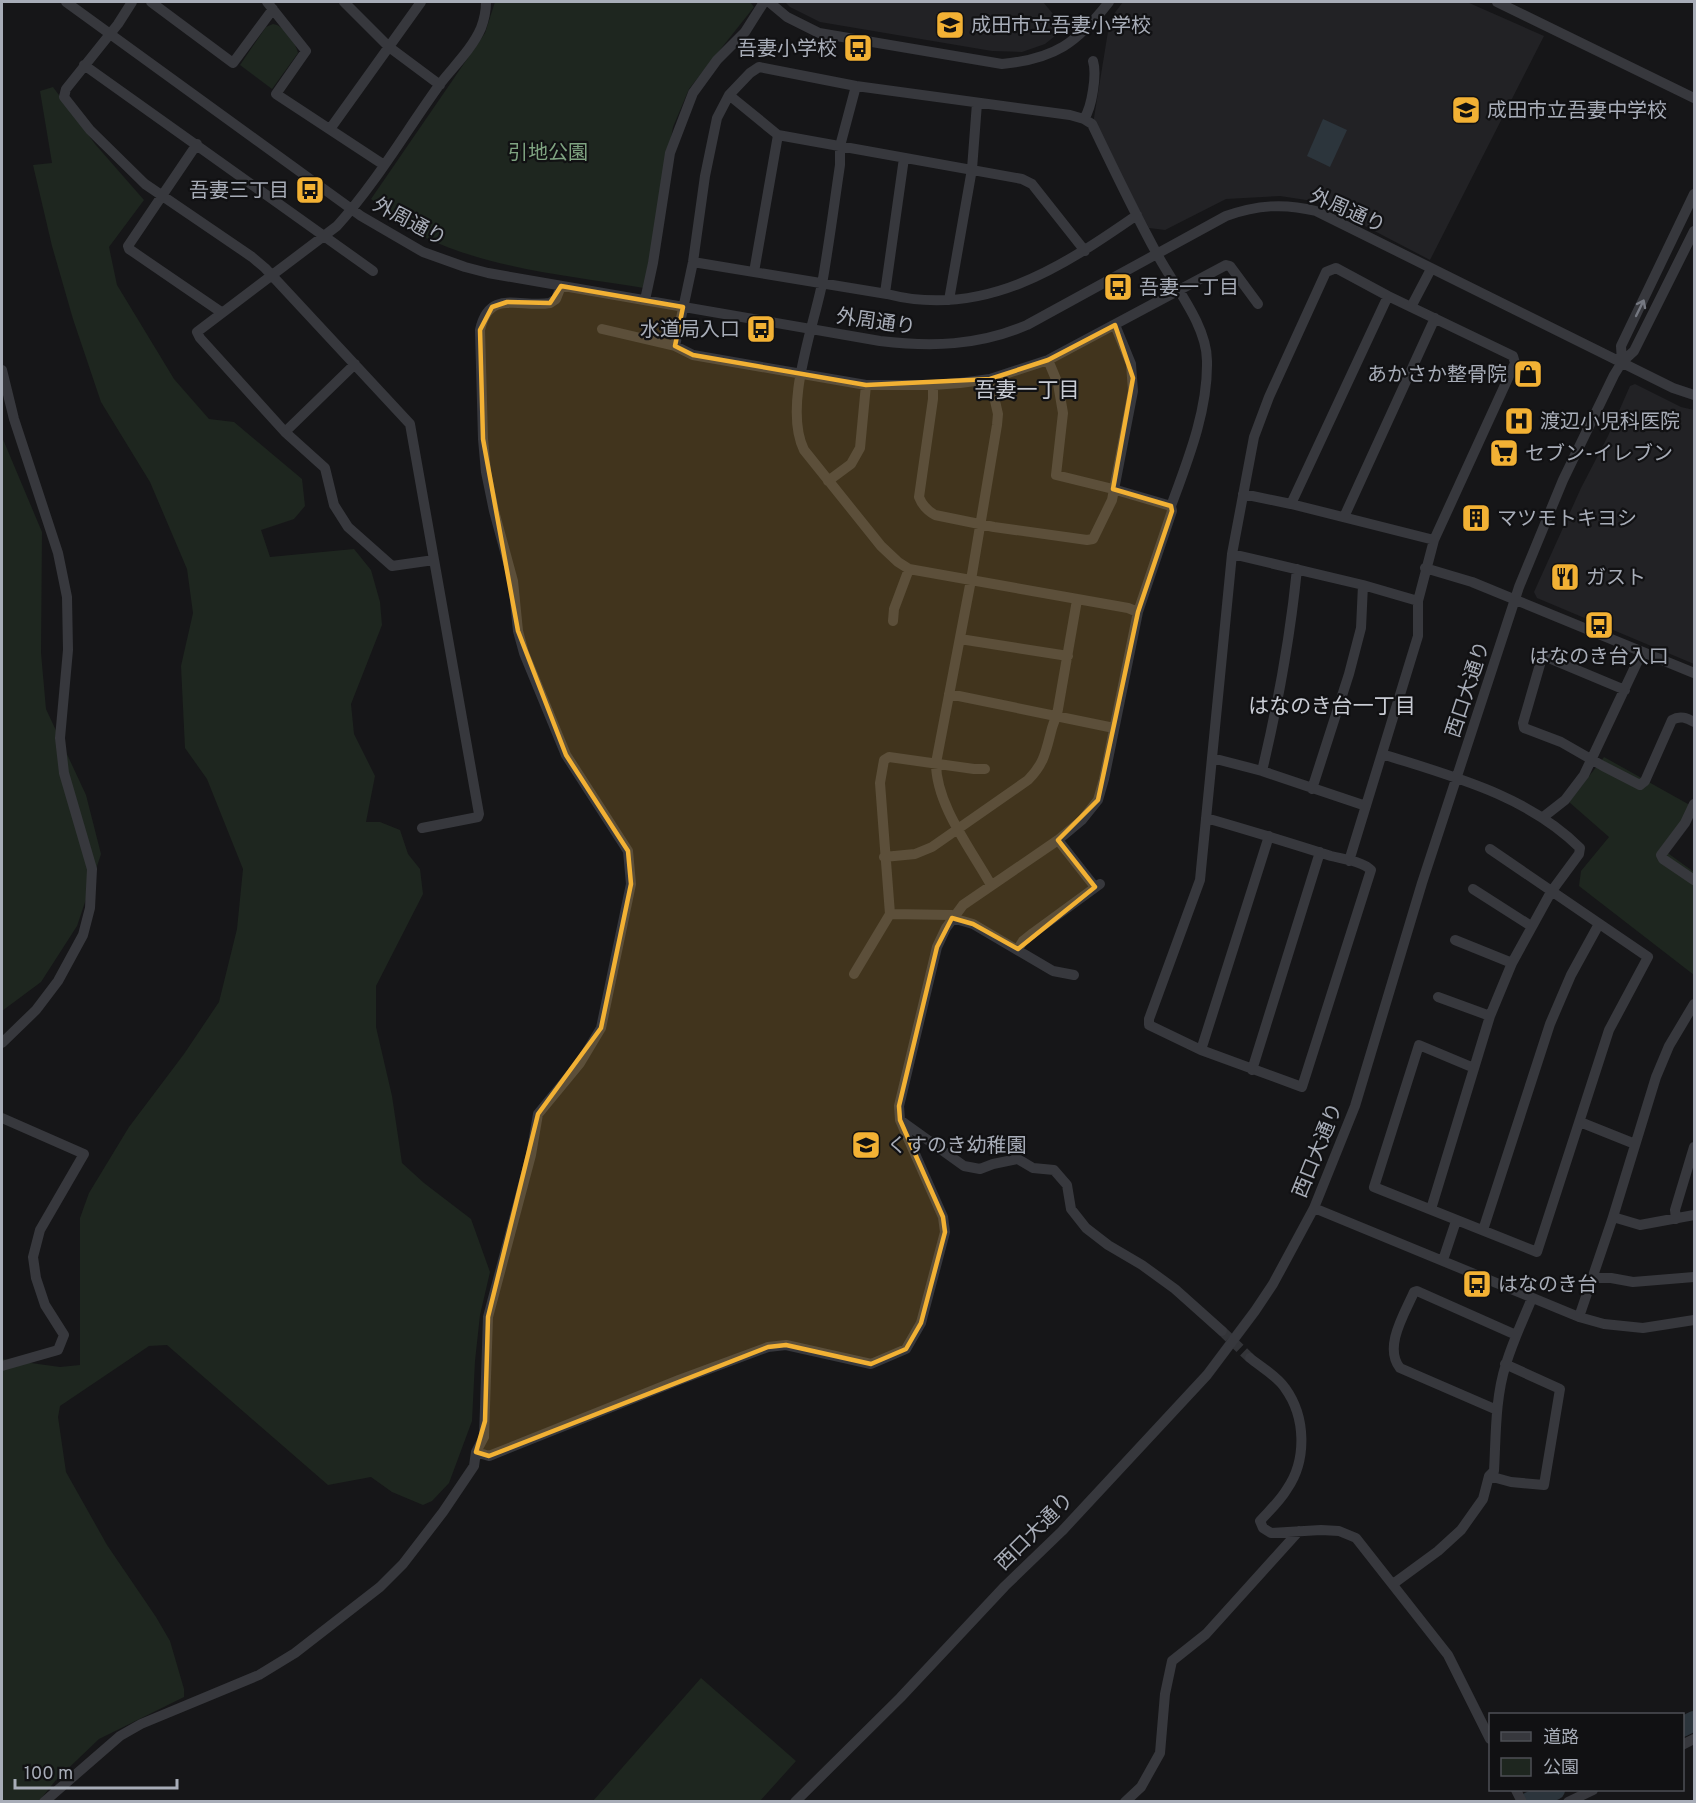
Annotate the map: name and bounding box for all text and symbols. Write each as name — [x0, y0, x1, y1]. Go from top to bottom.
school or university icon: 成田市立吾妻小学校 — [934, 9, 966, 41]
place label: 成田市立吾妻小学校 — [971, 14, 1151, 40]
bus stop icon: 吾妻小学校 — [842, 32, 874, 64]
place label: 吾妻小学校 — [737, 37, 837, 63]
school or university icon: 成田市立吾妻中学校 — [1450, 94, 1482, 126]
place label: 成田市立吾妻中学校 — [1487, 99, 1667, 125]
park label: 引地公園 — [508, 141, 588, 167]
bus stop icon: 吾妻三丁目 — [294, 174, 326, 206]
place label: 吾妻三丁目 — [189, 179, 289, 205]
street label: 外周通り — [1305, 184, 1389, 240]
street label: 外周通り — [368, 193, 450, 253]
bus stop icon: 吾妻一丁目 — [1102, 271, 1134, 303]
place label: 吾妻一丁目 — [1139, 276, 1239, 302]
one-way arrow — [1634, 299, 1646, 317]
street label: 外周通り — [834, 305, 917, 341]
bus stop icon: 水道局入口 — [745, 313, 777, 345]
place label: 水道局入口 — [640, 318, 740, 344]
shop icon: あかさか整骨院 — [1512, 358, 1544, 390]
place label: あかさか整骨院 — [1367, 363, 1507, 389]
district label: 吾妻一丁目 — [975, 378, 1080, 405]
hospital icon: 渡辺小児科医院 — [1503, 405, 1535, 437]
place label: 渡辺小児科医院 — [1540, 410, 1680, 436]
supermarket icon: セブン-イレブン — [1488, 437, 1520, 469]
place label: セブン-イレブン — [1525, 442, 1673, 468]
building icon: マツモトキヨシ — [1460, 502, 1492, 534]
place label: マツモトキヨシ — [1497, 507, 1637, 533]
restaurant icon: ガスト — [1549, 561, 1581, 593]
place label: ガスト — [1586, 566, 1646, 592]
bus stop icon: はなのき台入口 — [1583, 609, 1615, 641]
street label: 西口大通り — [1441, 638, 1497, 741]
place label: はなのき台入口 — [1529, 645, 1669, 671]
district label: はなのき台一丁目 — [1248, 694, 1416, 721]
street label: 西口大通り — [1288, 1100, 1350, 1202]
school or university icon: くすのき幼稚園 — [850, 1129, 882, 1161]
place label: くすのき幼稚園 — [887, 1134, 1026, 1160]
bus stop icon: はなのき台 — [1461, 1268, 1493, 1300]
place label: はなのき台 — [1498, 1273, 1597, 1299]
street label: 西口大通り — [991, 1488, 1080, 1577]
legend — [1489, 1713, 1684, 1791]
text: 道路 — [1543, 1727, 1579, 1750]
scale bar — [15, 1752, 177, 1790]
text: 公園 — [1543, 1757, 1579, 1780]
text: 100 m — [24, 1763, 73, 1786]

